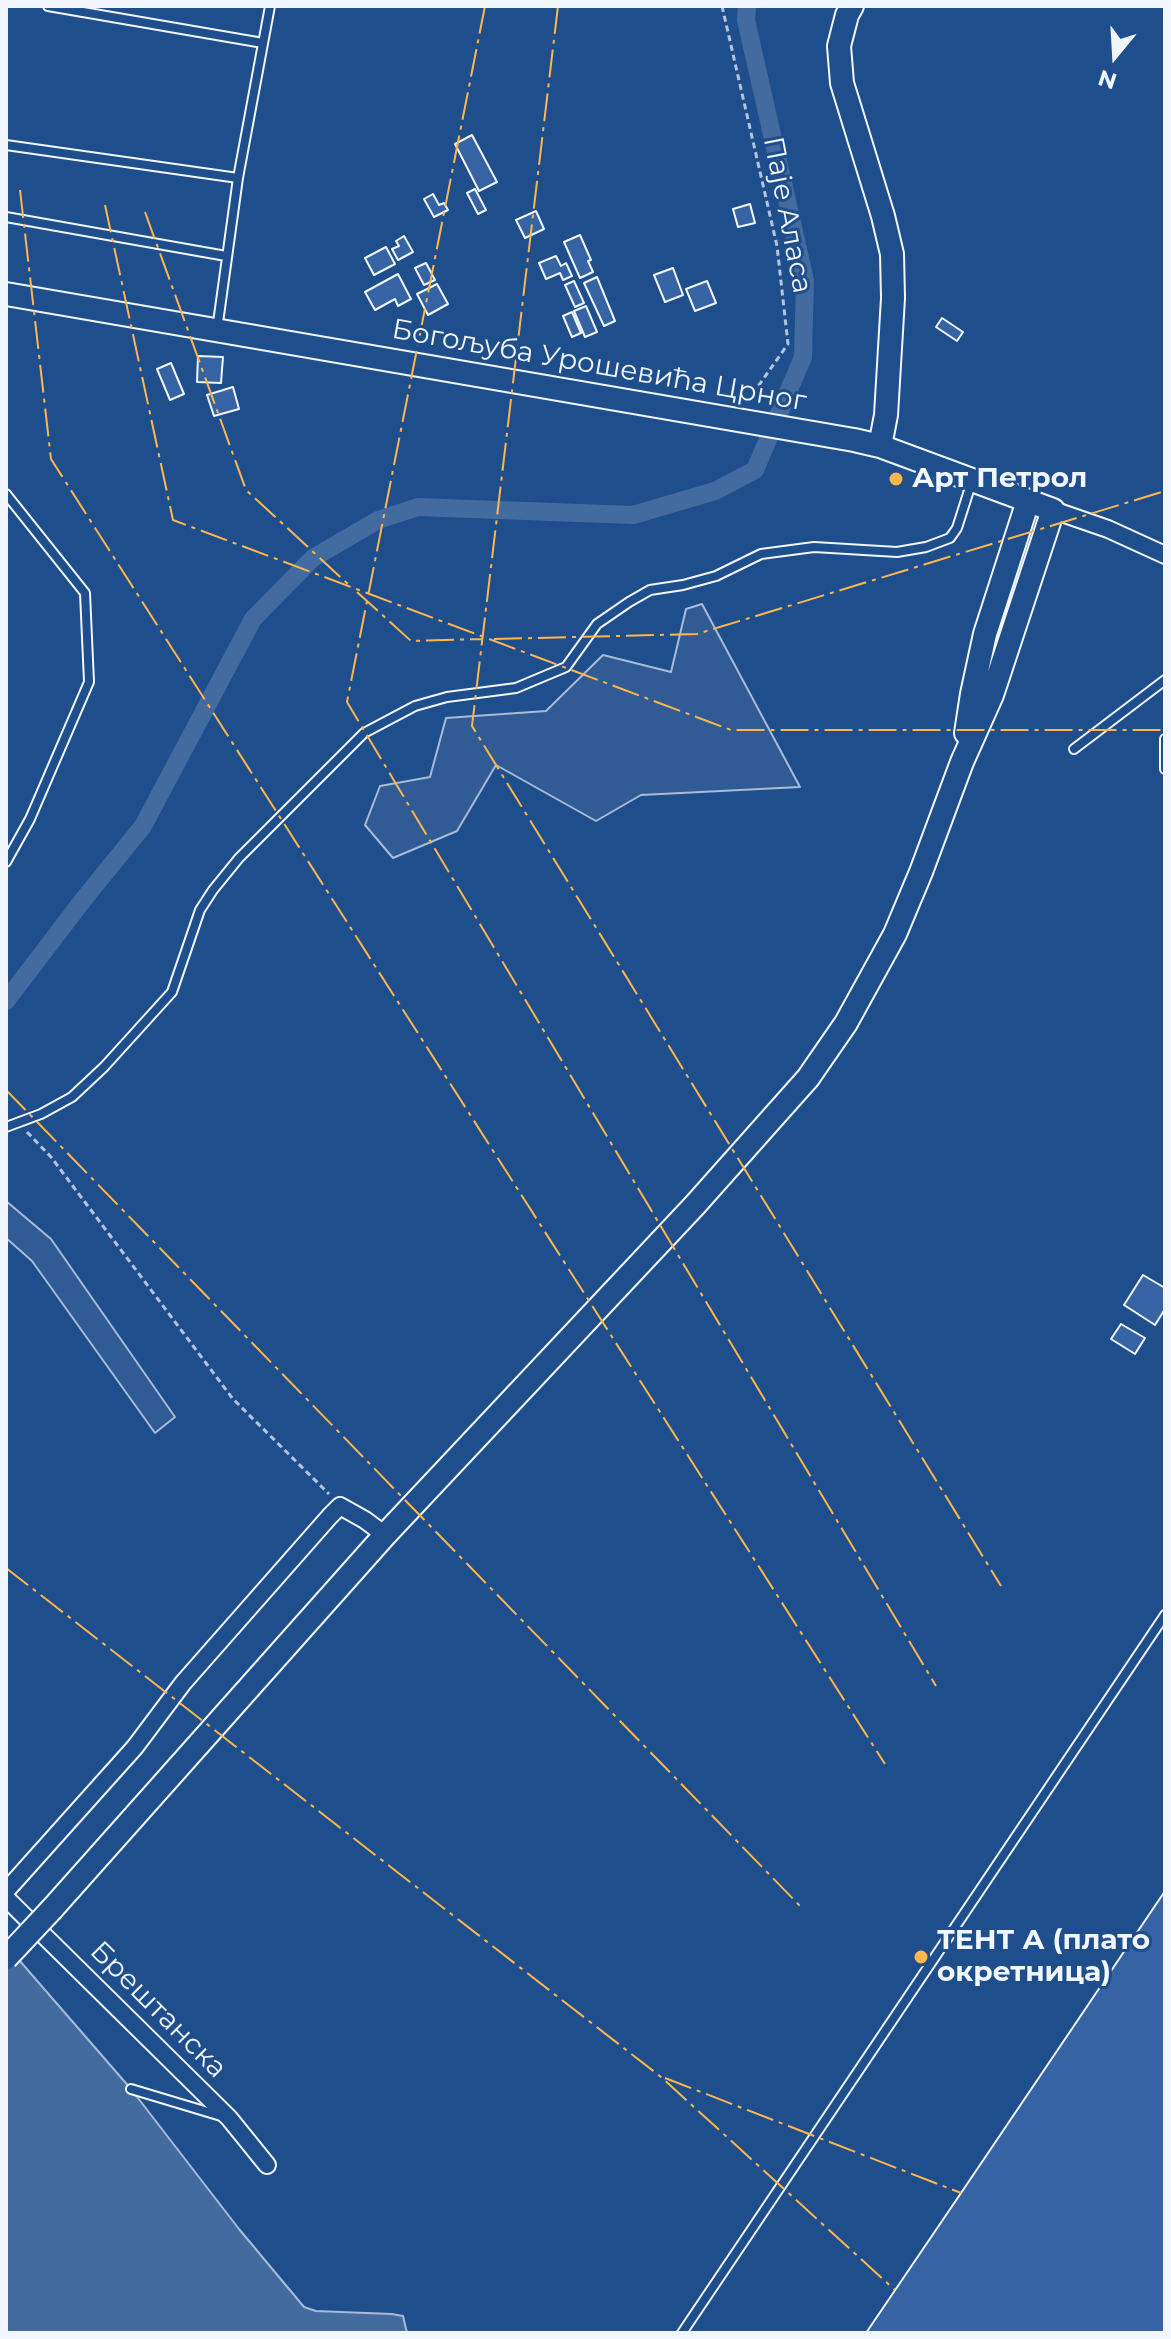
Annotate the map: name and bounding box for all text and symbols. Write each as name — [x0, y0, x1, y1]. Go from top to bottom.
north arrow — [1075, 16, 1155, 96]
text: N — [1095, 64, 1120, 95]
street label: Паје Аласа — [755, 134, 819, 296]
street label: Богољуба Урошевића Црног — [389, 313, 809, 419]
place label: Арт Петрол — [912, 462, 1088, 496]
marker: Арт Петрол — [887, 470, 905, 488]
place label: ТЕНТ А (плато окретница) — [937, 1924, 1150, 1990]
street label: Брештанска — [83, 1935, 233, 2085]
marker: ТЕНТ А (плато окретница) — [912, 1948, 930, 1966]

